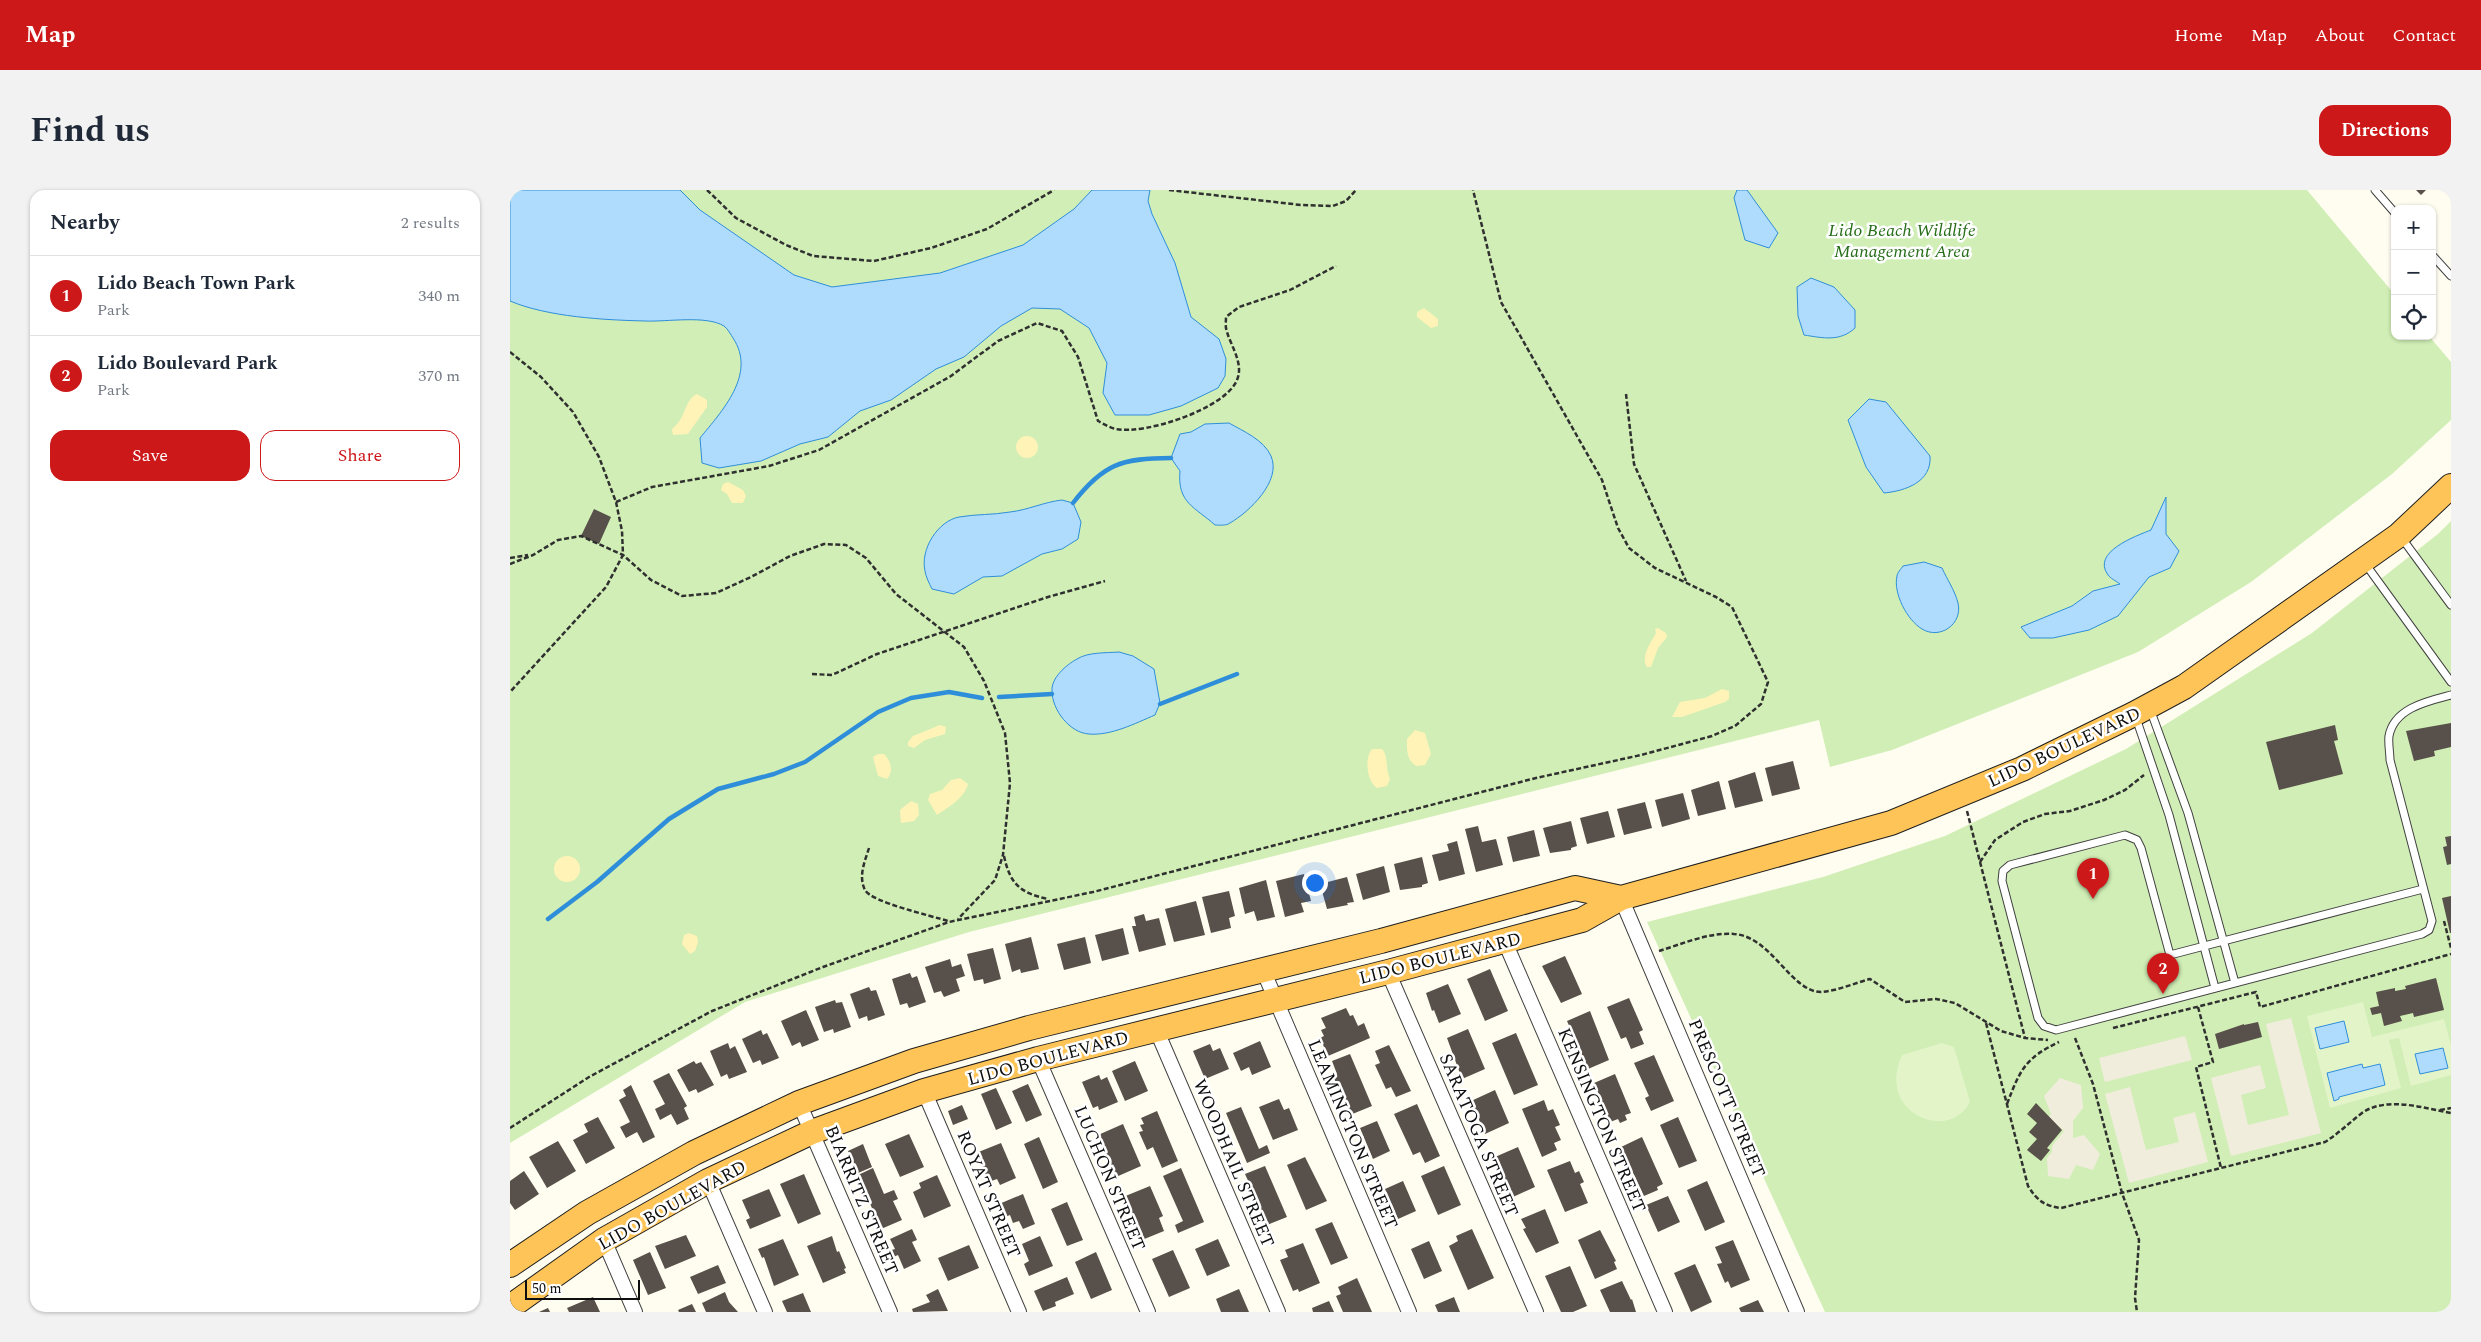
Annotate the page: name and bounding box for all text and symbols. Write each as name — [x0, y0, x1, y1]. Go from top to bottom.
text: Map — [25, 17, 75, 53]
text: Home — [2174, 22, 2223, 49]
text: Map — [2251, 22, 2287, 49]
text: About — [2315, 22, 2365, 49]
text: Contact — [2393, 22, 2456, 49]
text: Find us — [30, 104, 150, 157]
button: Directions — [2319, 105, 2451, 156]
map controls — [2391, 205, 2436, 340]
button: + — [2391, 205, 2436, 250]
text: Nearby — [50, 207, 120, 239]
text: 2 results — [401, 211, 460, 235]
park label: Lido Beach Wildlife Management Area — [1828, 217, 1976, 265]
button: − — [2391, 250, 2436, 295]
text: Lido Beach Town Park — [97, 269, 295, 298]
text: 1 — [62, 284, 70, 308]
text: 340 m — [418, 284, 460, 308]
button: locate — [2391, 295, 2436, 340]
text: Park — [97, 298, 130, 322]
text: Lido Boulevard Park — [97, 349, 278, 378]
text: 2 — [62, 364, 70, 388]
text: 370 m — [418, 364, 460, 388]
text: Park — [97, 378, 130, 402]
button: Save — [50, 430, 250, 481]
button: Share — [260, 430, 460, 481]
street label: LIDO BOULEVARD — [1983, 700, 2145, 795]
pin: 1 — [2077, 858, 2109, 899]
your location — [1302, 870, 1328, 896]
street label: LIDO BOULEVARD — [1356, 925, 1524, 992]
pin: 2 — [2147, 953, 2179, 994]
street label: PRESCOTT STREET — [1681, 1014, 1772, 1182]
street label: LIDO BOULEVARD — [964, 1024, 1132, 1093]
street label: KENSINGTON STREET — [1550, 1024, 1653, 1217]
street label: LEAMINGTON STREET — [1300, 1035, 1405, 1233]
street label: SARATOGA STREET — [1432, 1049, 1525, 1221]
street label: WOODHAIL STREET — [1186, 1075, 1281, 1252]
street label: LUCHON STREET — [1067, 1101, 1152, 1255]
street label: BIARRITZ STREET — [818, 1121, 905, 1279]
street label: ROYAT STREET — [950, 1126, 1028, 1262]
street label: LIDO BOULEVARD — [593, 1153, 751, 1258]
scale bar — [525, 1277, 640, 1300]
text: 50 m — [532, 1278, 562, 1299]

